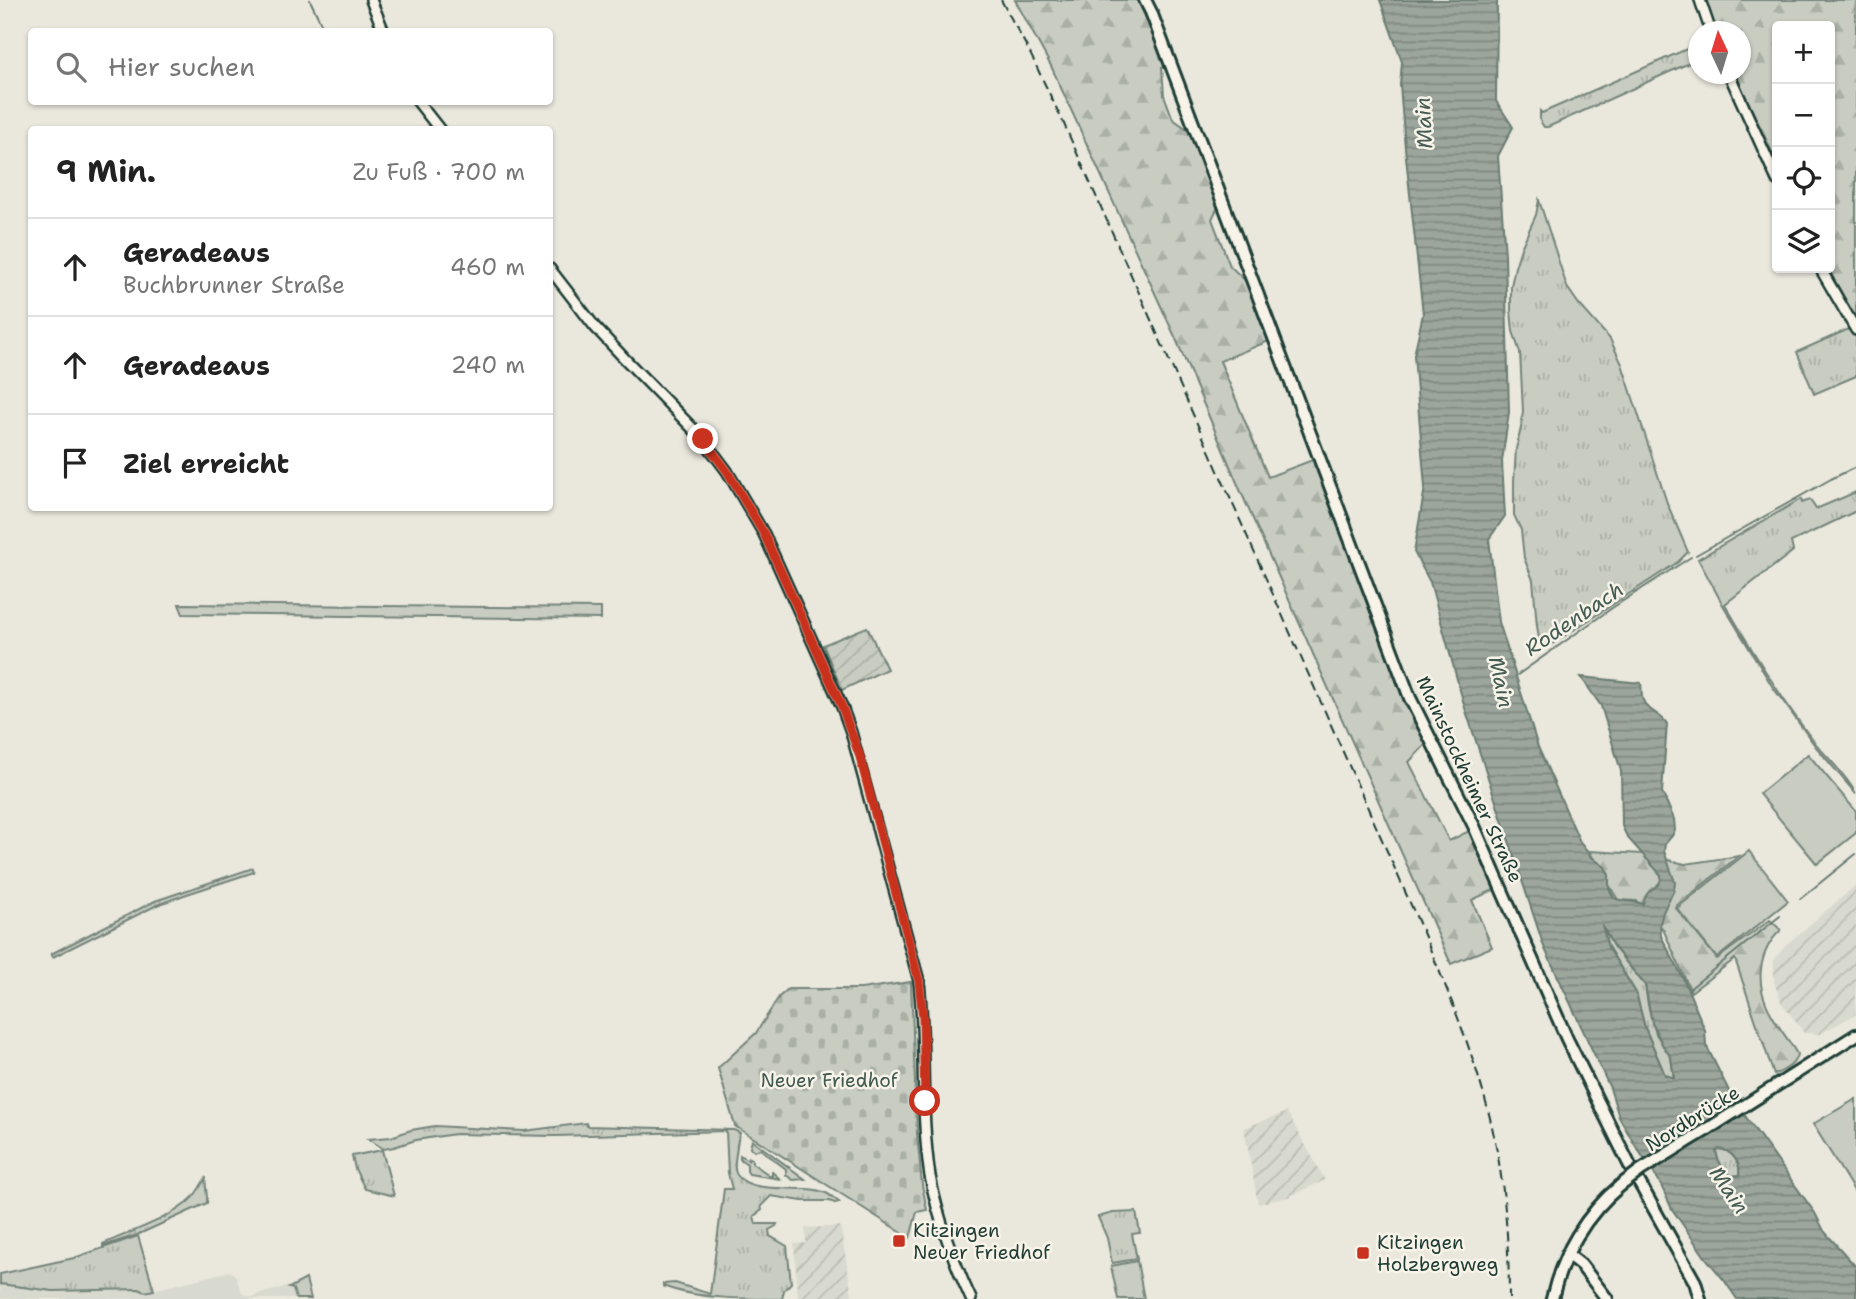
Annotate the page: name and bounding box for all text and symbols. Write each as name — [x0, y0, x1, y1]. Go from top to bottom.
north arrow — [1688, 21, 1751, 84]
map controls — [1772, 21, 1835, 273]
button: + — [1772, 21, 1835, 84]
search box — [28, 28, 553, 105]
icon: search — [52, 48, 90, 86]
text: Hier suchen — [108, 49, 255, 84]
button: − — [1772, 84, 1835, 147]
water label: Main — [1409, 96, 1439, 150]
button: locate — [1772, 147, 1835, 210]
text: 9 Min. — [56, 151, 156, 192]
text: Zu Fuß · 700 m — [352, 157, 525, 187]
button: layers — [1772, 210, 1835, 273]
text: Geradeaus — [123, 235, 270, 270]
icon: ahead — [56, 248, 94, 286]
text: 460 m — [450, 252, 525, 282]
text: Buchbrunner Straße — [123, 270, 345, 300]
icon: ahead — [56, 346, 94, 384]
text: Geradeaus — [123, 348, 270, 383]
text: 240 m — [451, 350, 525, 380]
route end — [687, 423, 718, 454]
icon: arrive — [56, 444, 94, 482]
text: Ziel erreicht — [123, 446, 289, 481]
water label: Rodenbach — [1519, 576, 1629, 662]
water label: Main — [1482, 654, 1520, 710]
street label: Mainstockheimer Straße — [1411, 672, 1528, 886]
park label: Neuer Friedhof — [760, 1068, 899, 1093]
street label: Nordbrücke — [1641, 1080, 1744, 1157]
route start — [909, 1085, 940, 1116]
water label: Main — [1703, 1161, 1755, 1219]
place label: Kitzingen Neuer Friedhof — [913, 1218, 1051, 1265]
place label: Kitzingen Holzbergweg — [1377, 1230, 1498, 1277]
marker: Kitzingen Neuer Friedhof — [891, 1233, 907, 1249]
marker: Kitzingen Holzbergweg — [1355, 1245, 1371, 1261]

